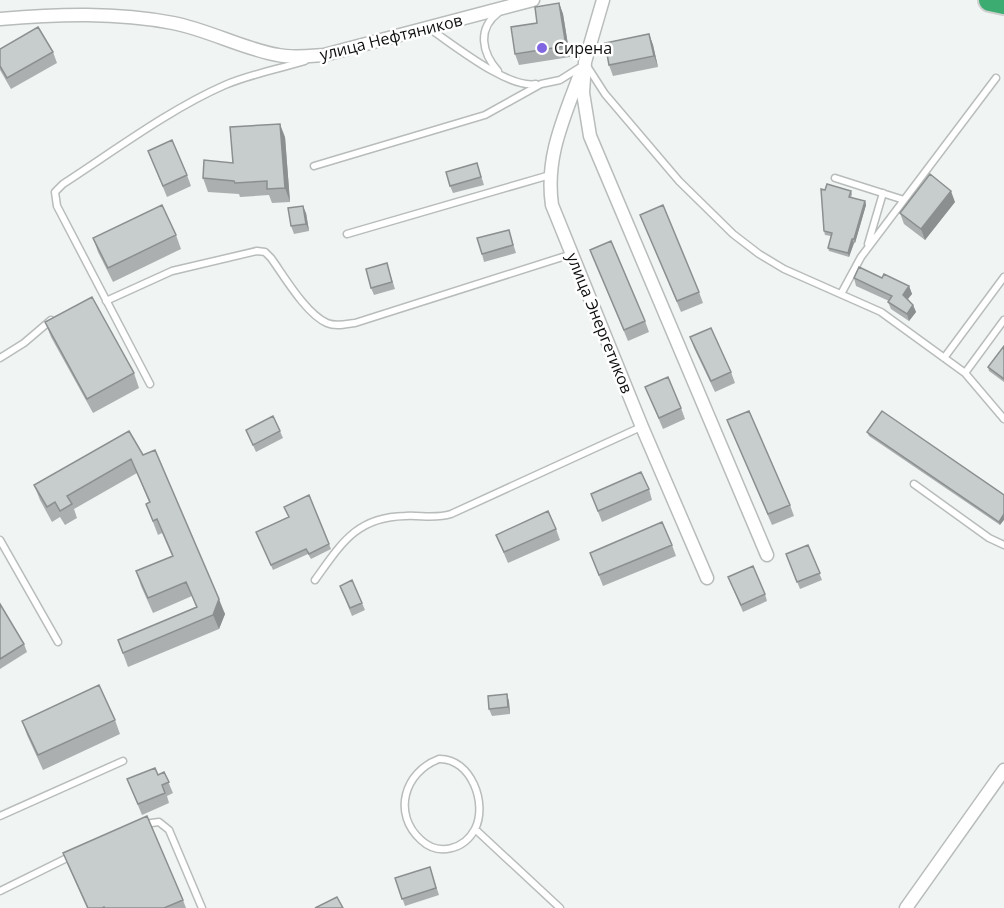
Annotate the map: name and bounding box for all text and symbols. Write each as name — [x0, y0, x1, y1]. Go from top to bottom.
street label: улица Нефтяников — [317, 9, 465, 65]
place label: Сирена — [554, 37, 612, 59]
marker: Сирена — [535, 41, 549, 55]
street label: улица Энергетиков — [562, 249, 638, 397]

